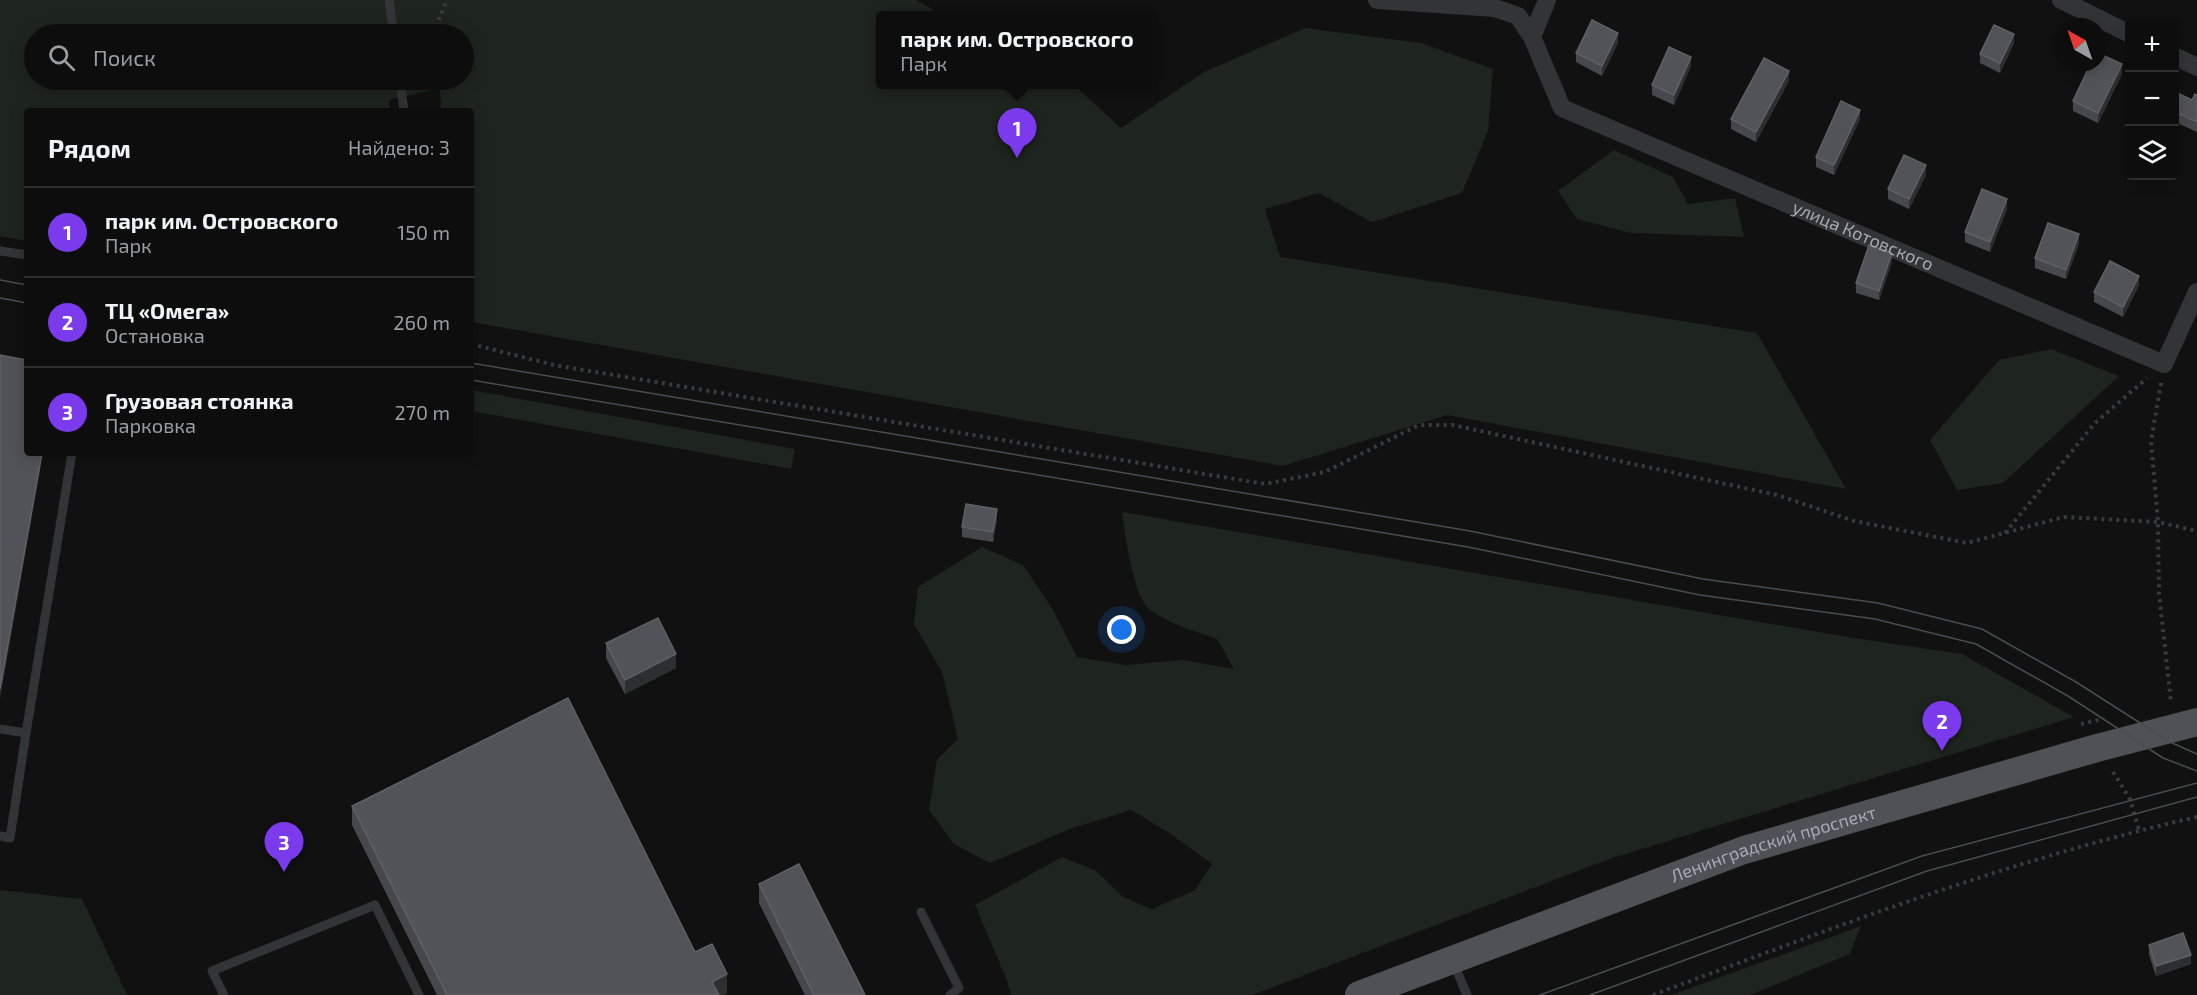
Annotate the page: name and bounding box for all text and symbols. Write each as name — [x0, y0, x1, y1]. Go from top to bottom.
popup — [876, 11, 1158, 89]
north arrow — [2053, 18, 2107, 72]
map controls — [2125, 18, 2179, 180]
button: + — [2125, 18, 2179, 72]
search box — [24, 24, 474, 90]
text: парк им. Островского — [900, 25, 1134, 51]
icon: search — [45, 41, 78, 74]
text: Поиск — [93, 44, 156, 70]
text: Парк — [900, 51, 947, 75]
button: − — [2125, 72, 2179, 126]
pin: 1 — [998, 108, 1036, 158]
button: layers — [2125, 126, 2179, 180]
text: Рядом — [48, 132, 131, 163]
text: Найдено: 3 — [348, 135, 450, 159]
street label: улица Котовского — [1789, 195, 1937, 275]
text: парк им. Островского — [105, 207, 338, 233]
text: 1 — [63, 220, 72, 244]
text: 150 m — [397, 220, 450, 244]
text: Парк — [105, 233, 152, 257]
text: ТЦ «Омега» — [105, 297, 229, 323]
text: 2 — [62, 310, 73, 334]
text: 260 m — [393, 310, 450, 334]
text: Остановка — [105, 323, 205, 347]
text: Грузовая стоянка — [105, 387, 294, 413]
text: 3 — [62, 400, 73, 424]
text: 270 m — [394, 400, 450, 424]
text: Парковка — [105, 413, 196, 437]
your location — [1107, 615, 1136, 644]
pin: 2 — [1922, 702, 1962, 751]
street label: Ленинградский проспект — [1667, 800, 1878, 887]
pin: 3 — [264, 822, 304, 872]

